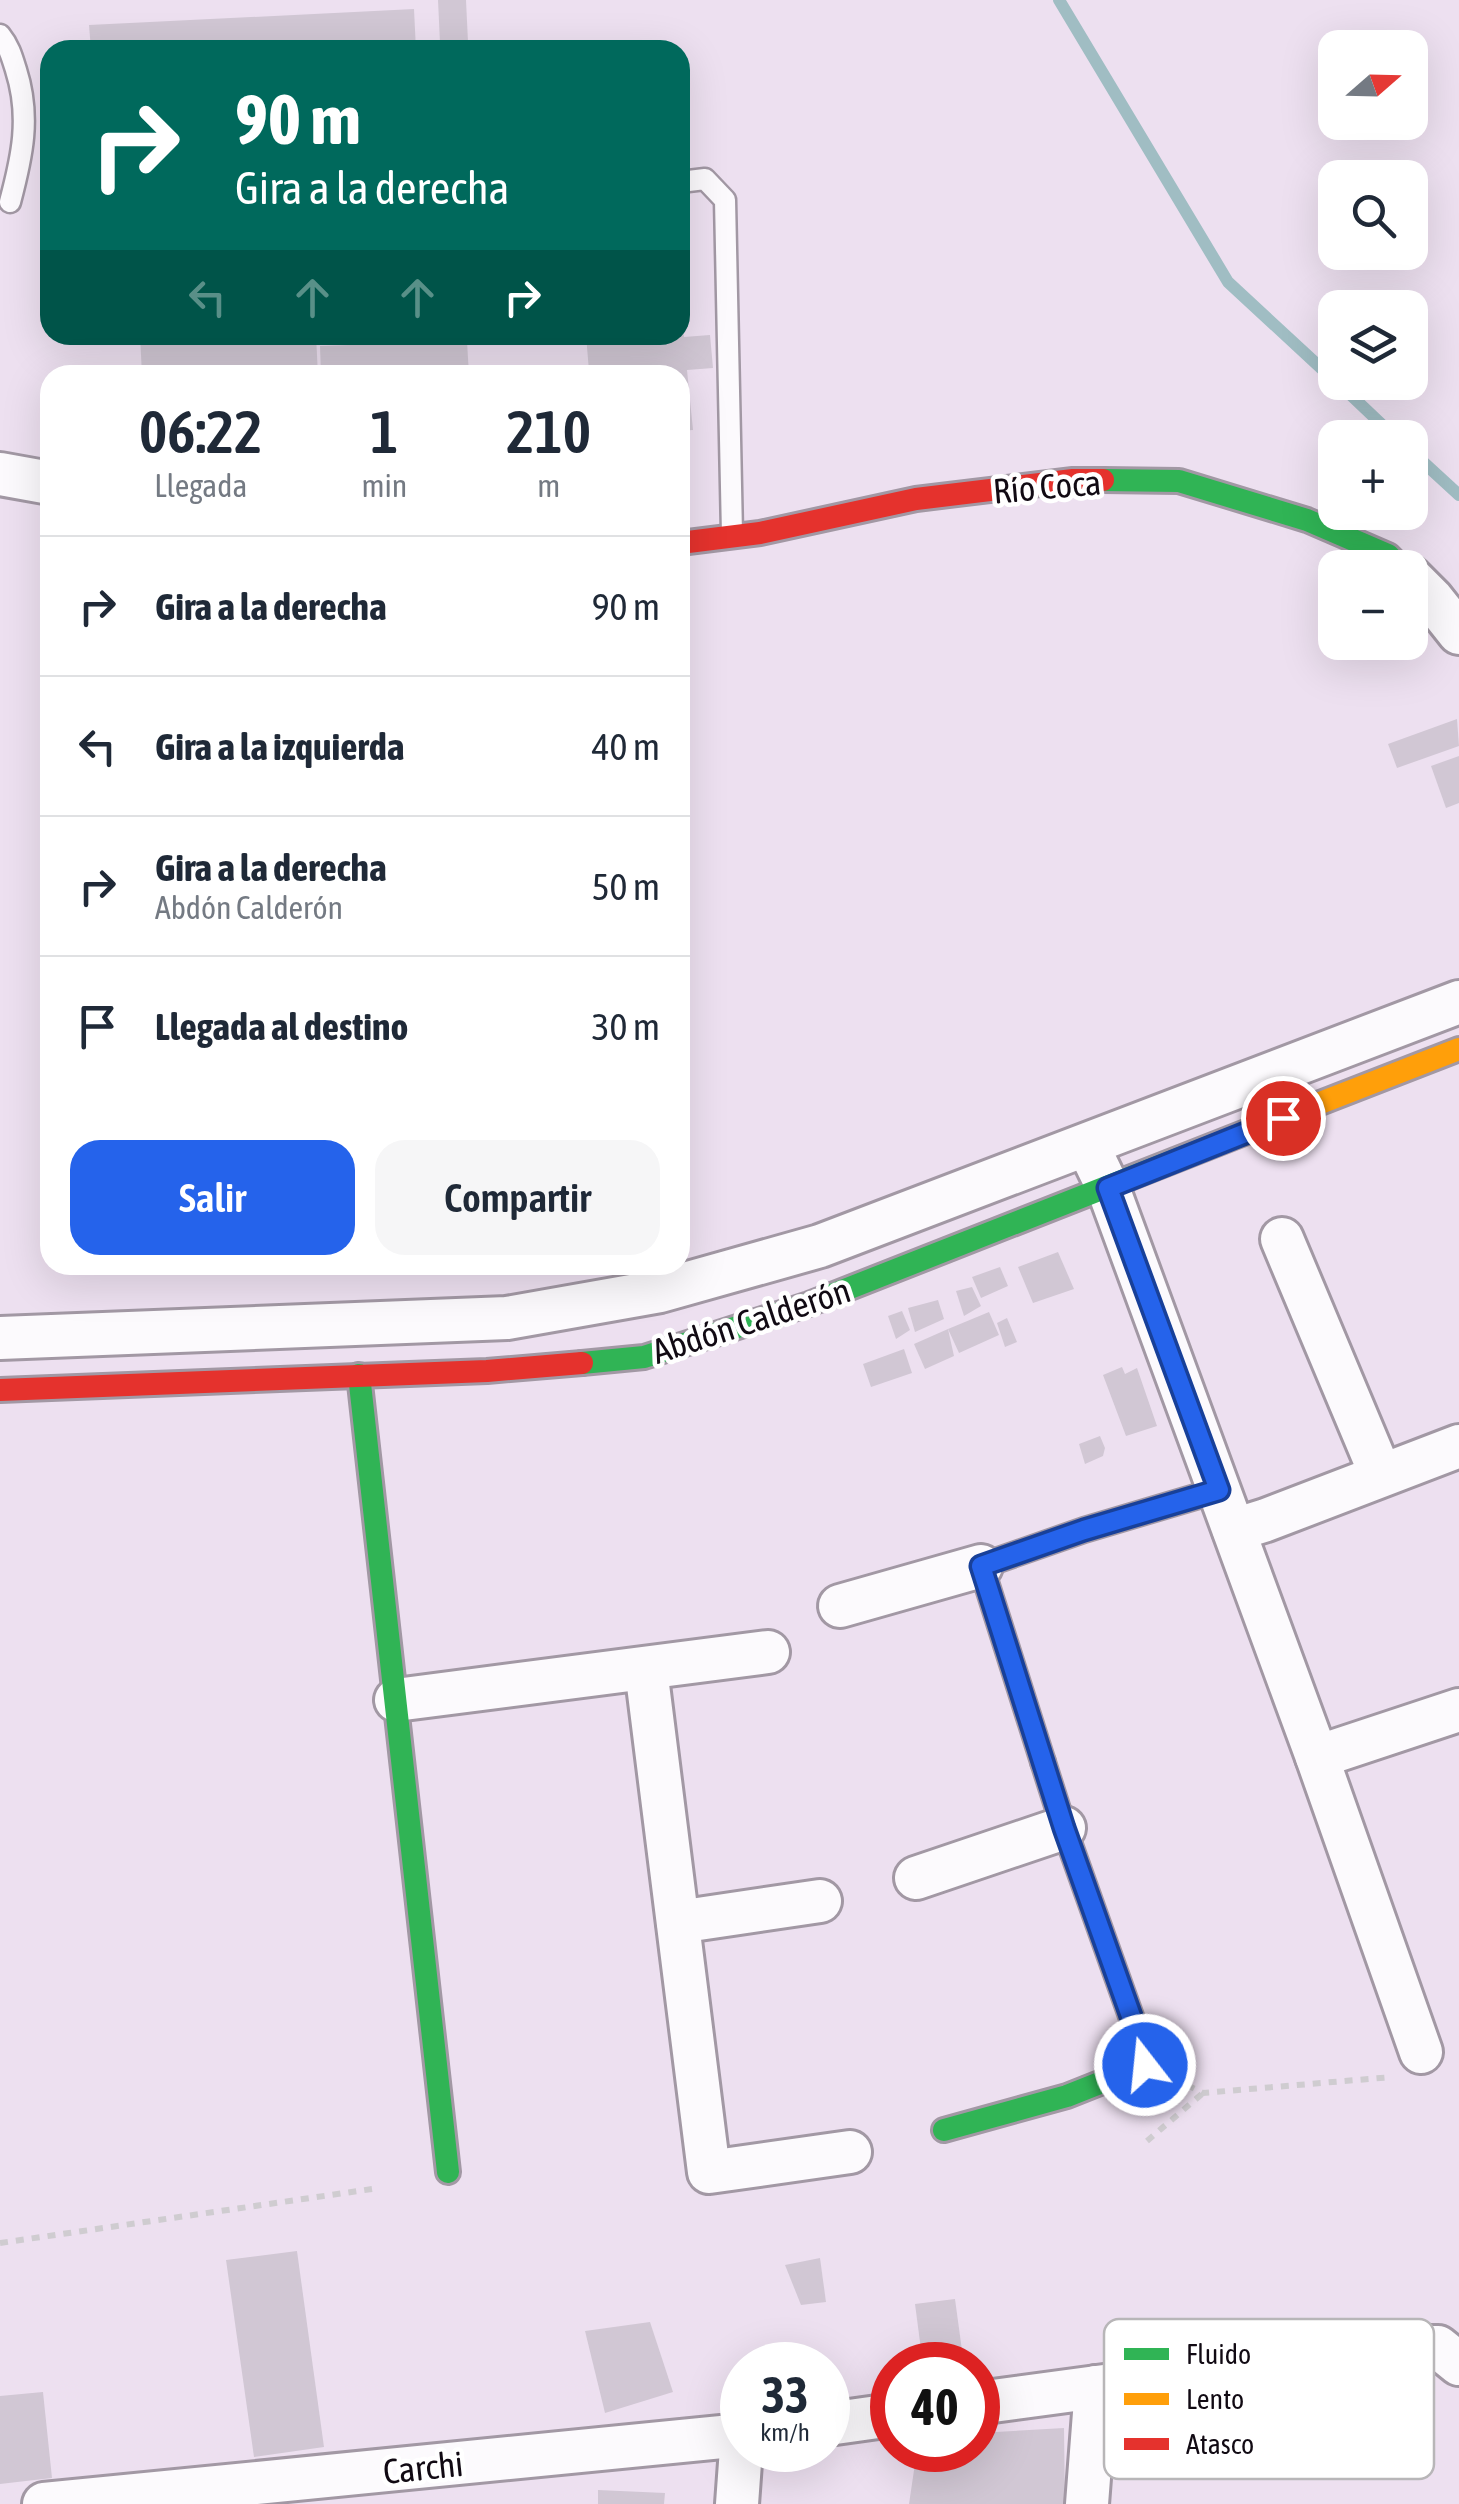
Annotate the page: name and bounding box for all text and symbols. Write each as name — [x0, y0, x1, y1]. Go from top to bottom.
north arrow — [1318, 30, 1428, 140]
map controls — [1318, 30, 1428, 660]
text: 90 m — [235, 79, 361, 159]
icon: right — [70, 80, 200, 210]
button: search — [1318, 160, 1428, 270]
text: Gira a la derecha — [235, 162, 509, 214]
icon: left — [180, 270, 235, 325]
icon: ahead — [285, 270, 340, 325]
icon: ahead — [390, 270, 445, 325]
icon: right — [495, 270, 550, 325]
button: layers — [1318, 290, 1428, 400]
text: 06:22 — [139, 397, 262, 466]
text: 1 — [370, 397, 399, 466]
text: 210 — [506, 397, 591, 466]
button: + — [1318, 420, 1428, 530]
street label: Río Coca — [991, 461, 1103, 511]
text: Llegada — [154, 467, 247, 504]
text: min — [361, 467, 407, 504]
text: m — [537, 467, 560, 504]
button: − — [1318, 550, 1428, 660]
icon: right — [70, 579, 125, 634]
text: Gira a la derecha — [155, 585, 387, 628]
text: 90 m — [592, 585, 660, 628]
icon: left — [70, 719, 125, 774]
text: Gira a la izquierda — [155, 725, 404, 768]
text: 40 m — [592, 725, 660, 768]
text: Gira a la derecha — [155, 846, 387, 889]
icon: right — [70, 859, 125, 914]
text: 50 m — [592, 865, 660, 908]
text: Abdón Calderón — [155, 889, 343, 926]
icon: arrive — [70, 999, 125, 1054]
text: Llegada al destino — [155, 1005, 408, 1048]
text: 30 m — [592, 1005, 660, 1048]
pin — [1241, 1076, 1326, 1161]
icon: arrive — [1256, 1091, 1311, 1146]
button: Salir — [70, 1140, 355, 1255]
button: Compartir — [375, 1140, 660, 1255]
street label: Abdón Calderón — [647, 1269, 855, 1371]
position arrow — [1093, 2013, 1197, 2117]
legend — [1104, 2319, 1434, 2479]
text: Fluido — [1186, 2338, 1251, 2370]
speed limit sign: 40 — [870, 2342, 1000, 2472]
text: 33 — [761, 2366, 808, 2424]
text: Lento — [1186, 2383, 1244, 2415]
text: km/h — [760, 2418, 810, 2446]
text: Atasco — [1186, 2428, 1254, 2460]
street label: Carchi — [381, 2443, 465, 2491]

